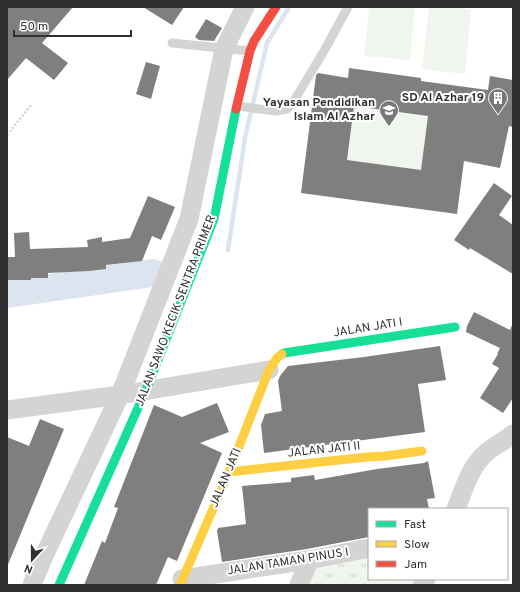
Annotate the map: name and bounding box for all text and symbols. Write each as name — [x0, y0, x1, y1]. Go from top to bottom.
scale bar — [14, 12, 131, 38]
text: 50 m — [20, 19, 48, 35]
building icon: SD Al Azhar 19 — [487, 87, 509, 115]
place label: SD Al Azhar 19 — [402, 90, 484, 106]
place label: Yayasan Pendidikan Islam Al Azhar — [263, 95, 375, 125]
school or university icon: Yayasan Pendidikan Islam Al Azhar — [378, 99, 400, 127]
street label: JALAN SAWO KECIK SENTRA PRIMER — [132, 213, 220, 409]
street label: JALAN JATI I — [332, 315, 404, 341]
street label: JALAN JATI II — [287, 438, 361, 462]
street label: JALAN JATI — [206, 446, 246, 510]
legend — [368, 508, 508, 580]
text: Fast — [404, 517, 426, 533]
text: Slow — [404, 537, 430, 553]
north arrow — [12, 540, 52, 580]
street label: JALAN TAMAN PINUS I — [226, 544, 350, 580]
text: Jam — [404, 557, 427, 573]
text: N — [23, 560, 35, 576]

